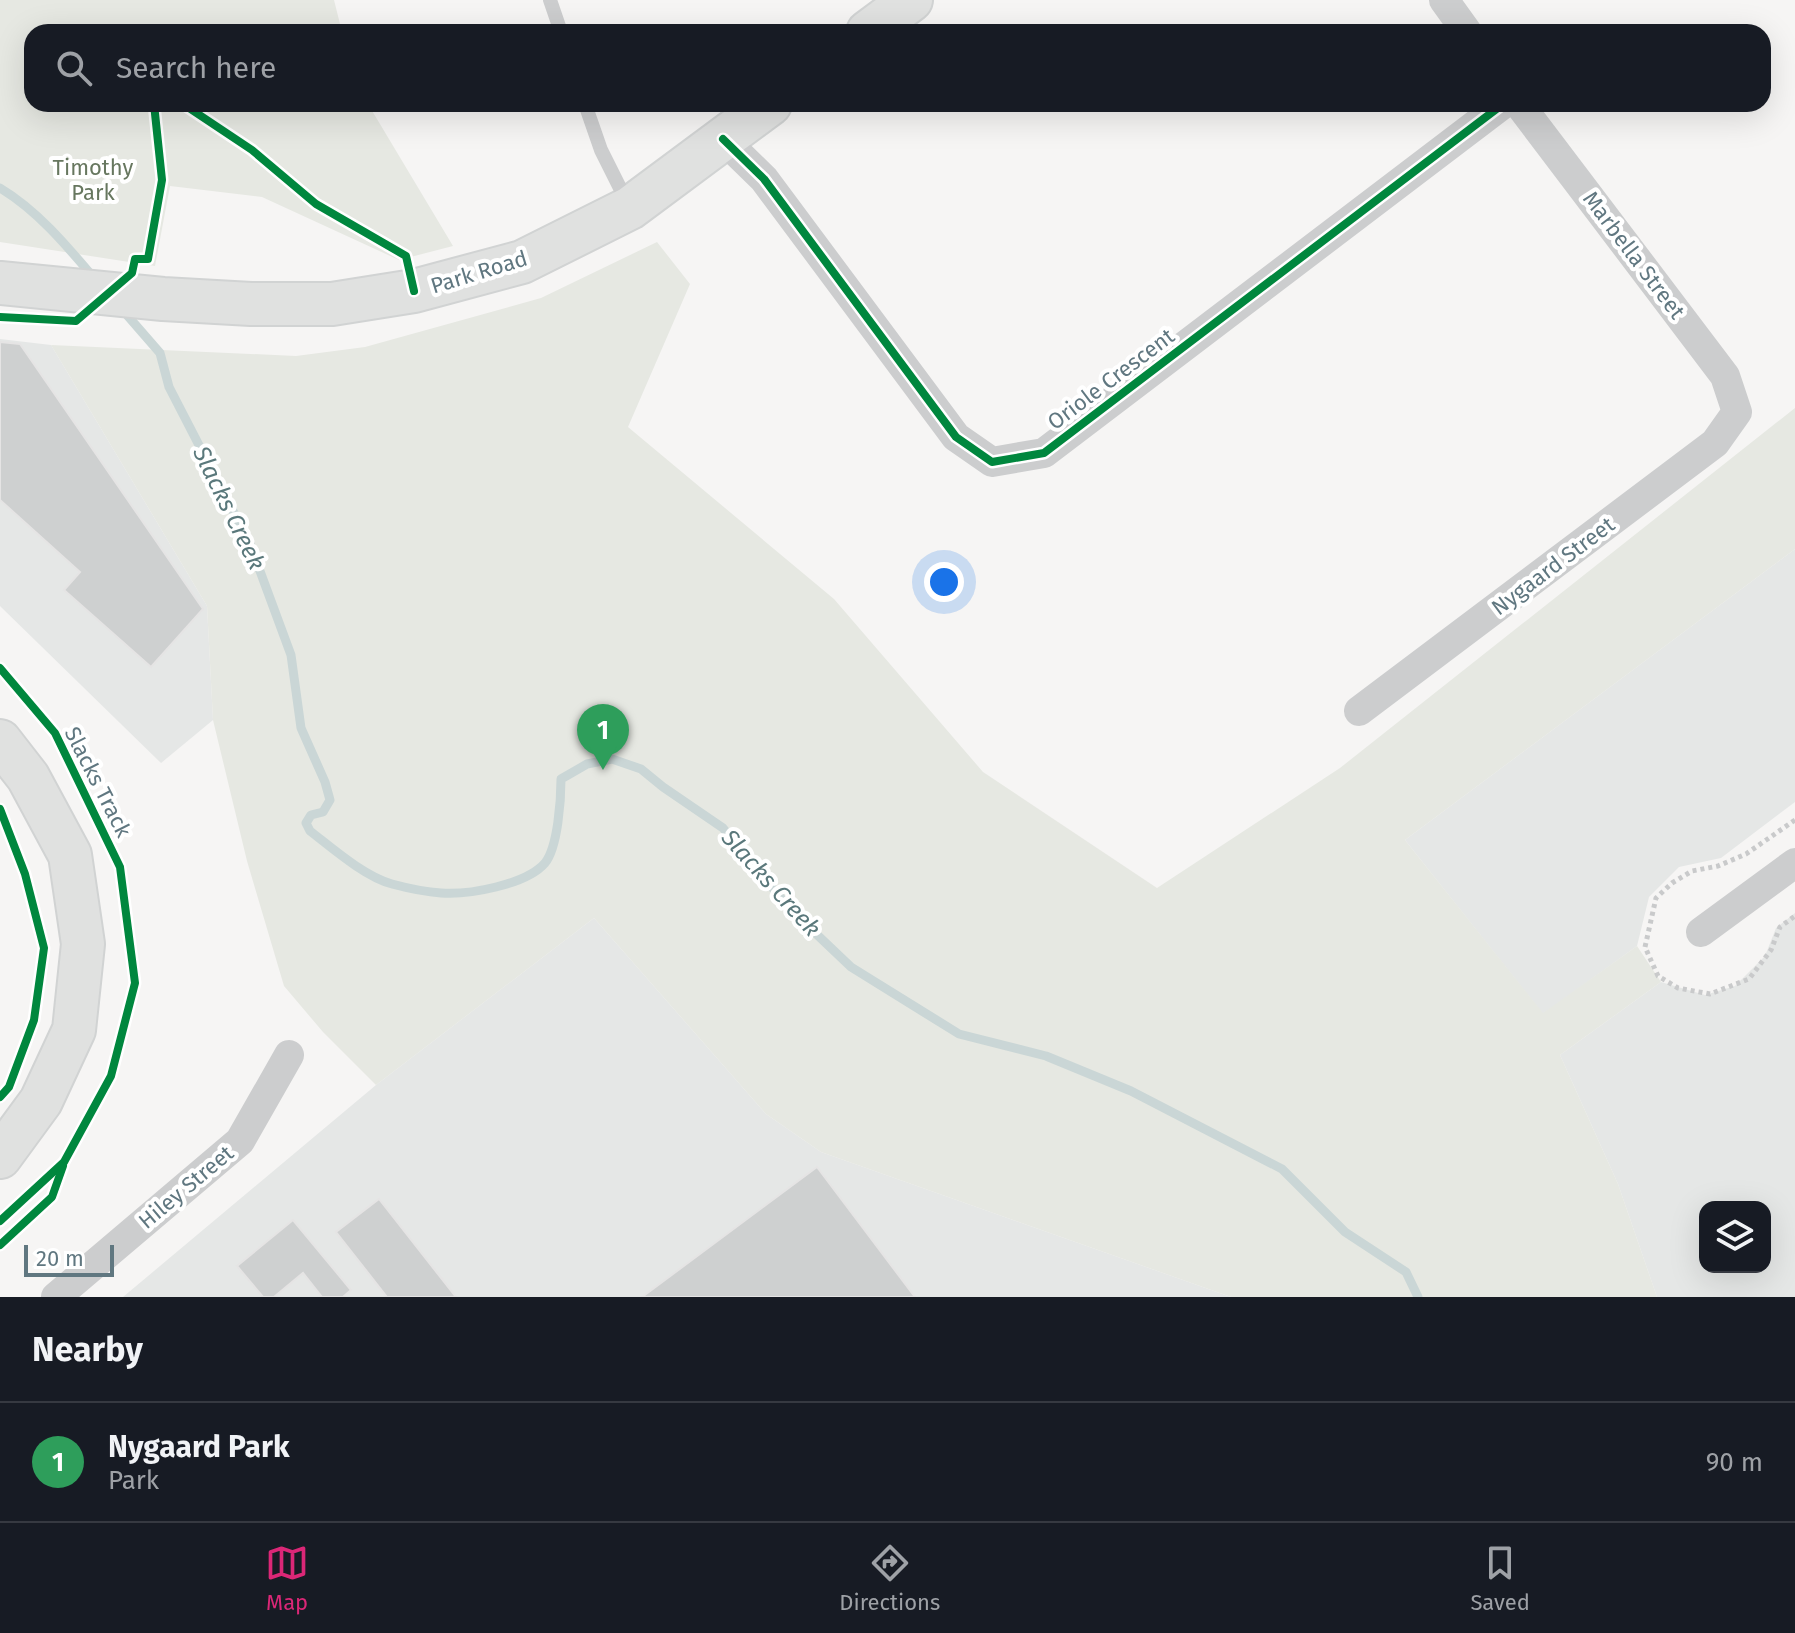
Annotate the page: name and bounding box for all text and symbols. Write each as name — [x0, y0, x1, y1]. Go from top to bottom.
search box — [24, 24, 1771, 112]
icon: search — [52, 46, 96, 90]
text: Search here — [116, 50, 276, 86]
park label: Timothy Park — [53, 154, 134, 206]
street label: Marbella Street — [1577, 186, 1691, 324]
street label: Park Road — [427, 244, 531, 300]
street label: Oriole Crescent — [1042, 322, 1180, 435]
water label: Slacks Creek — [187, 441, 271, 574]
street label: Nygaard Street — [1486, 511, 1620, 621]
your location — [924, 562, 964, 602]
pin: 1 — [577, 704, 629, 770]
street label: Slacks Track — [59, 722, 138, 842]
water label: Slacks Creek — [715, 823, 826, 942]
street label: Hiley Street — [133, 1139, 239, 1235]
map controls — [1699, 1201, 1771, 1273]
button: layers — [1699, 1201, 1771, 1273]
scale bar — [24, 1241, 114, 1277]
text: 20 m — [36, 1245, 84, 1272]
text: Nearby — [32, 1329, 143, 1370]
text: Nygaard Park — [108, 1429, 290, 1465]
text: 1 — [52, 1447, 64, 1478]
text: 90 m — [1706, 1447, 1763, 1478]
text: Park — [108, 1465, 159, 1496]
tab: Map — [265, 1541, 309, 1616]
tab: Directions — [839, 1541, 940, 1616]
tab: Saved — [1470, 1541, 1530, 1616]

